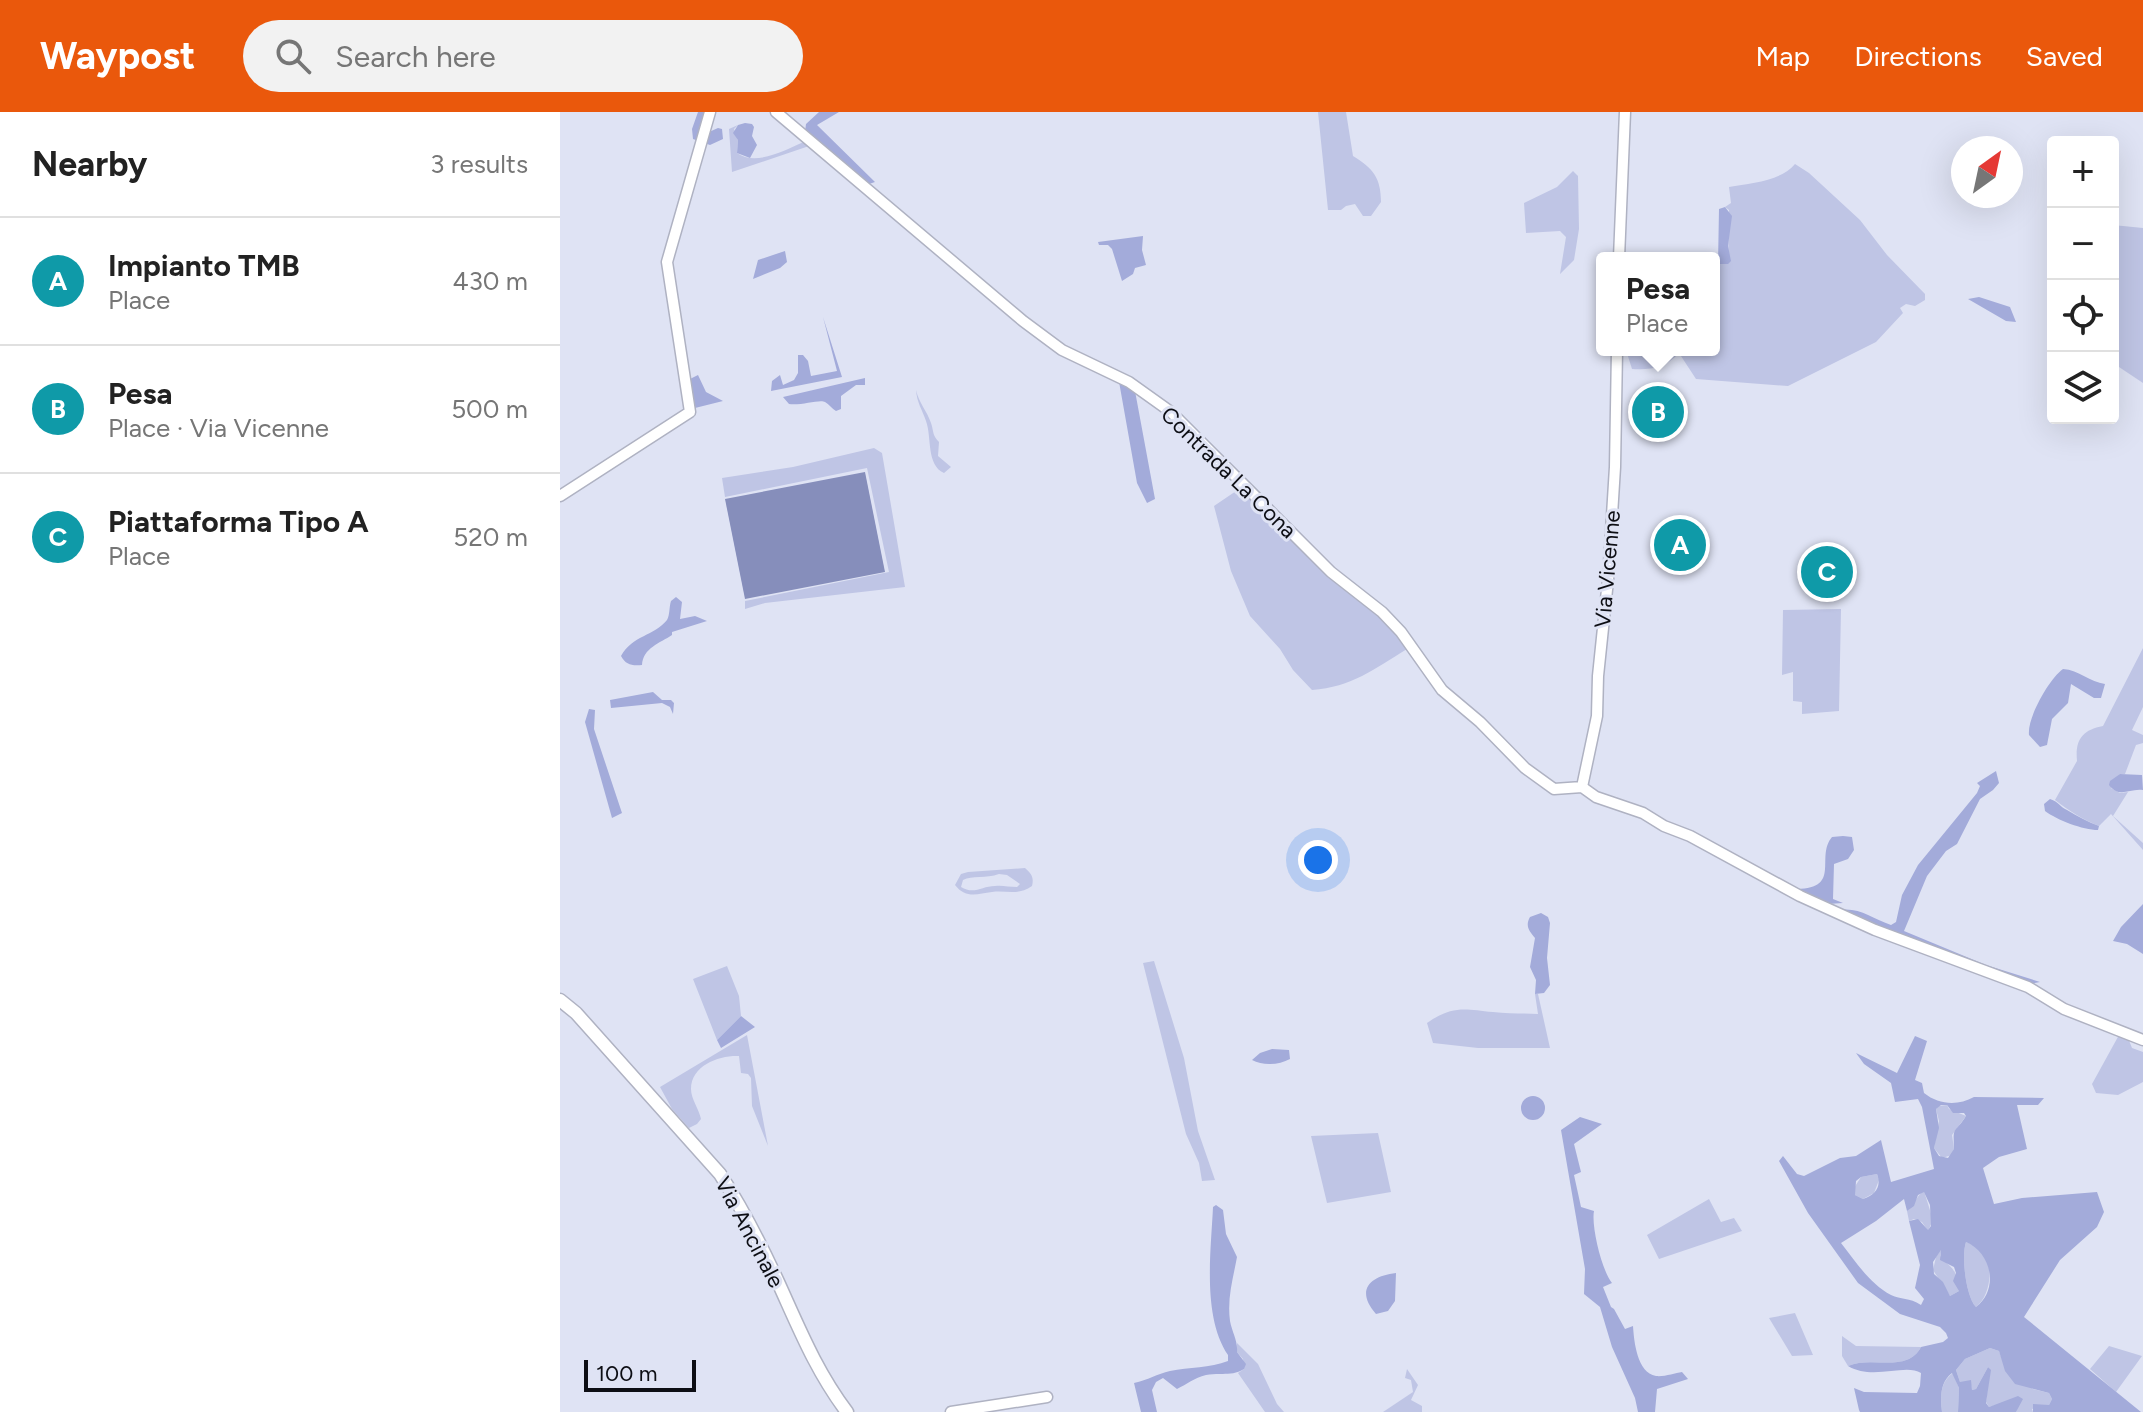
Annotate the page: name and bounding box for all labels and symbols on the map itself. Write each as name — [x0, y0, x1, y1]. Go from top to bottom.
north arrow — [1951, 136, 2023, 208]
pin: B — [1632, 382, 1684, 442]
street label: Contrada La Cona — [1155, 401, 1302, 544]
street label: Via Vicenne — [1589, 509, 1626, 629]
pin: A — [1654, 515, 1706, 575]
pin: C — [1801, 542, 1853, 602]
your location — [1298, 840, 1338, 880]
street label: Via Ancinale — [709, 1172, 790, 1292]
scale bar — [584, 1356, 696, 1392]

